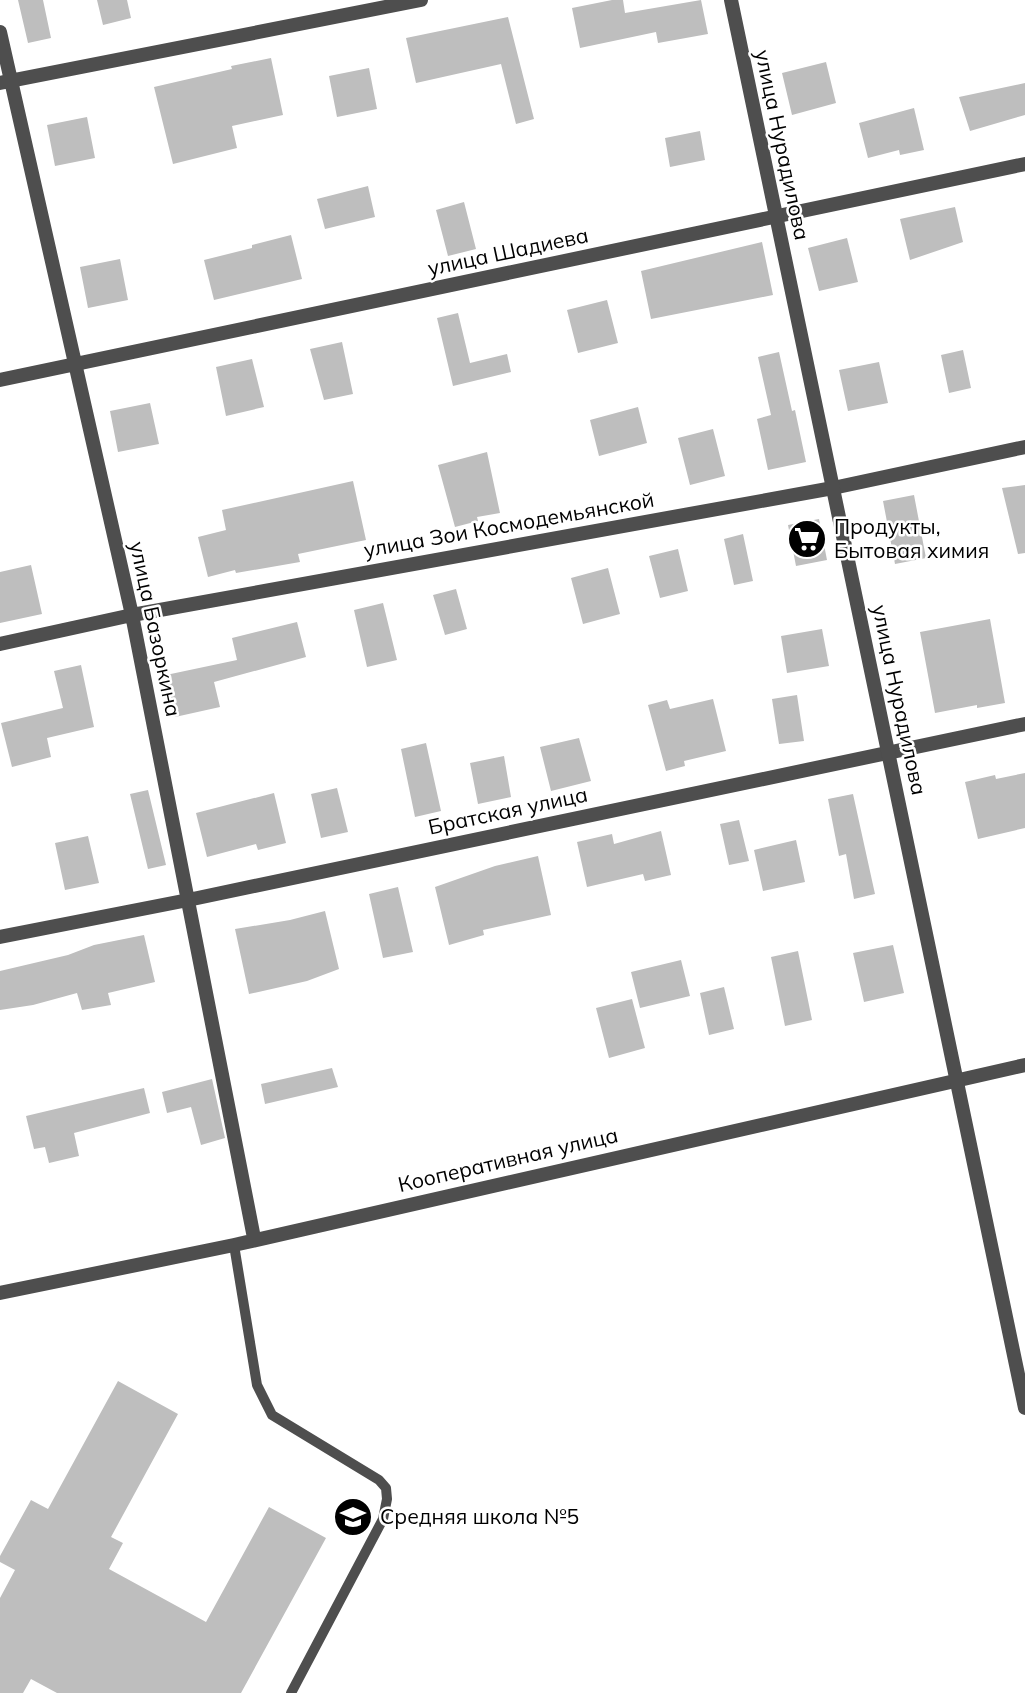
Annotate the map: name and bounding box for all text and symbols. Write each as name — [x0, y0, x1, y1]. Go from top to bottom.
street label: улица Нурадилова — [750, 47, 816, 242]
street label: улица Шадиева — [425, 221, 591, 281]
street label: улица Зои Космодемьянской — [362, 486, 656, 562]
place label: Продукты, Бытовая химия — [834, 513, 989, 563]
supermarket icon: Продукты, Бытовая химия — [786, 518, 828, 560]
street label: улица Базоркина — [125, 539, 187, 719]
street label: улица Нурадилова — [867, 602, 933, 797]
street label: Братская улица — [426, 780, 590, 840]
street label: Кооперативная улица — [395, 1121, 620, 1197]
school or university icon: Средняя школа №5 — [332, 1496, 374, 1538]
place label: Средняя школа №5 — [380, 1503, 579, 1529]

